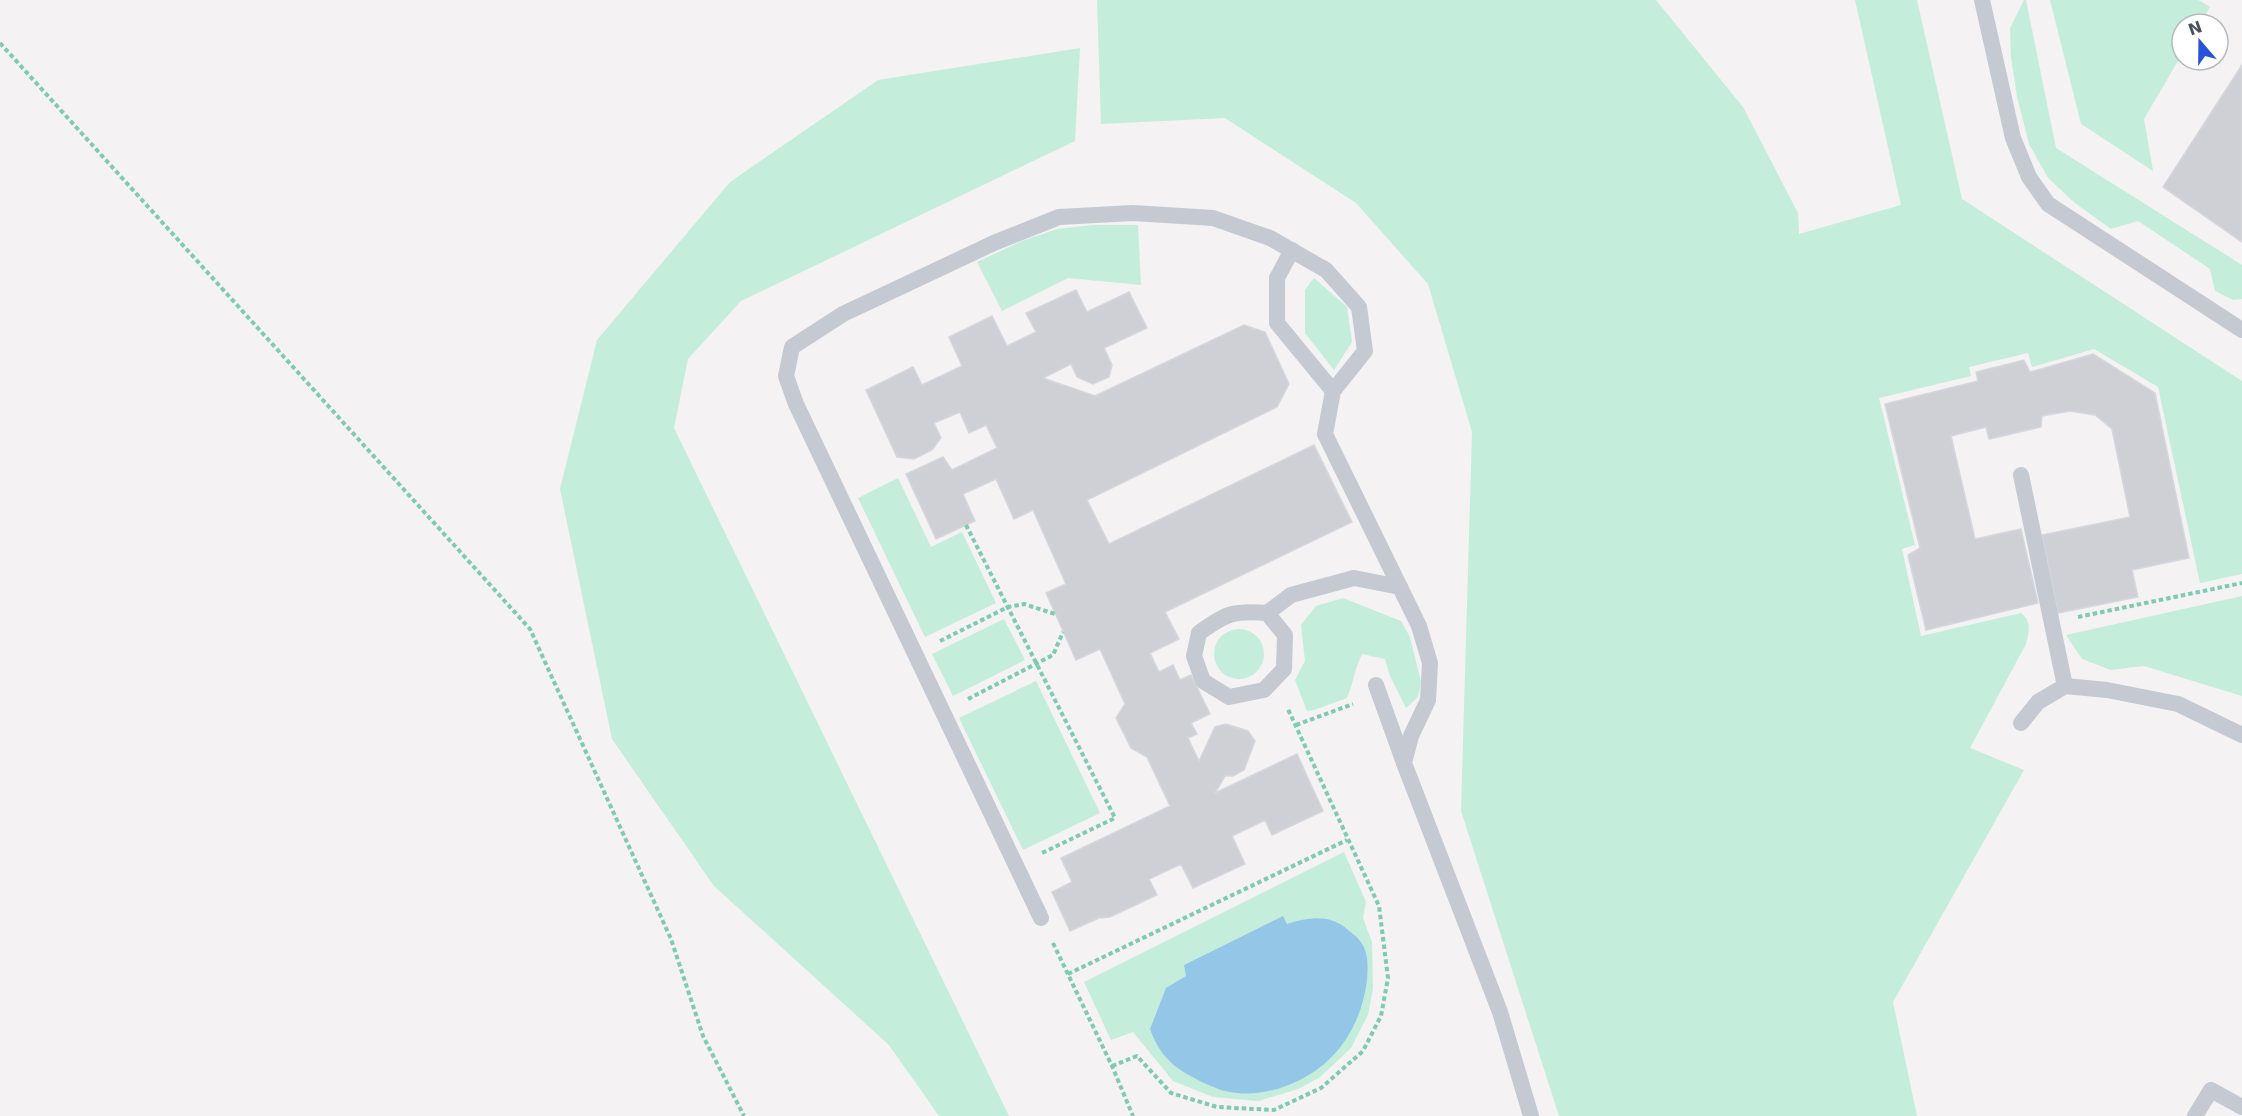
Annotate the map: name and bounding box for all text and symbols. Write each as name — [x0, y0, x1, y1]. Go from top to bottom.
north arrow — [2170, 12, 2230, 72]
text: N — [2185, 17, 2205, 40]

